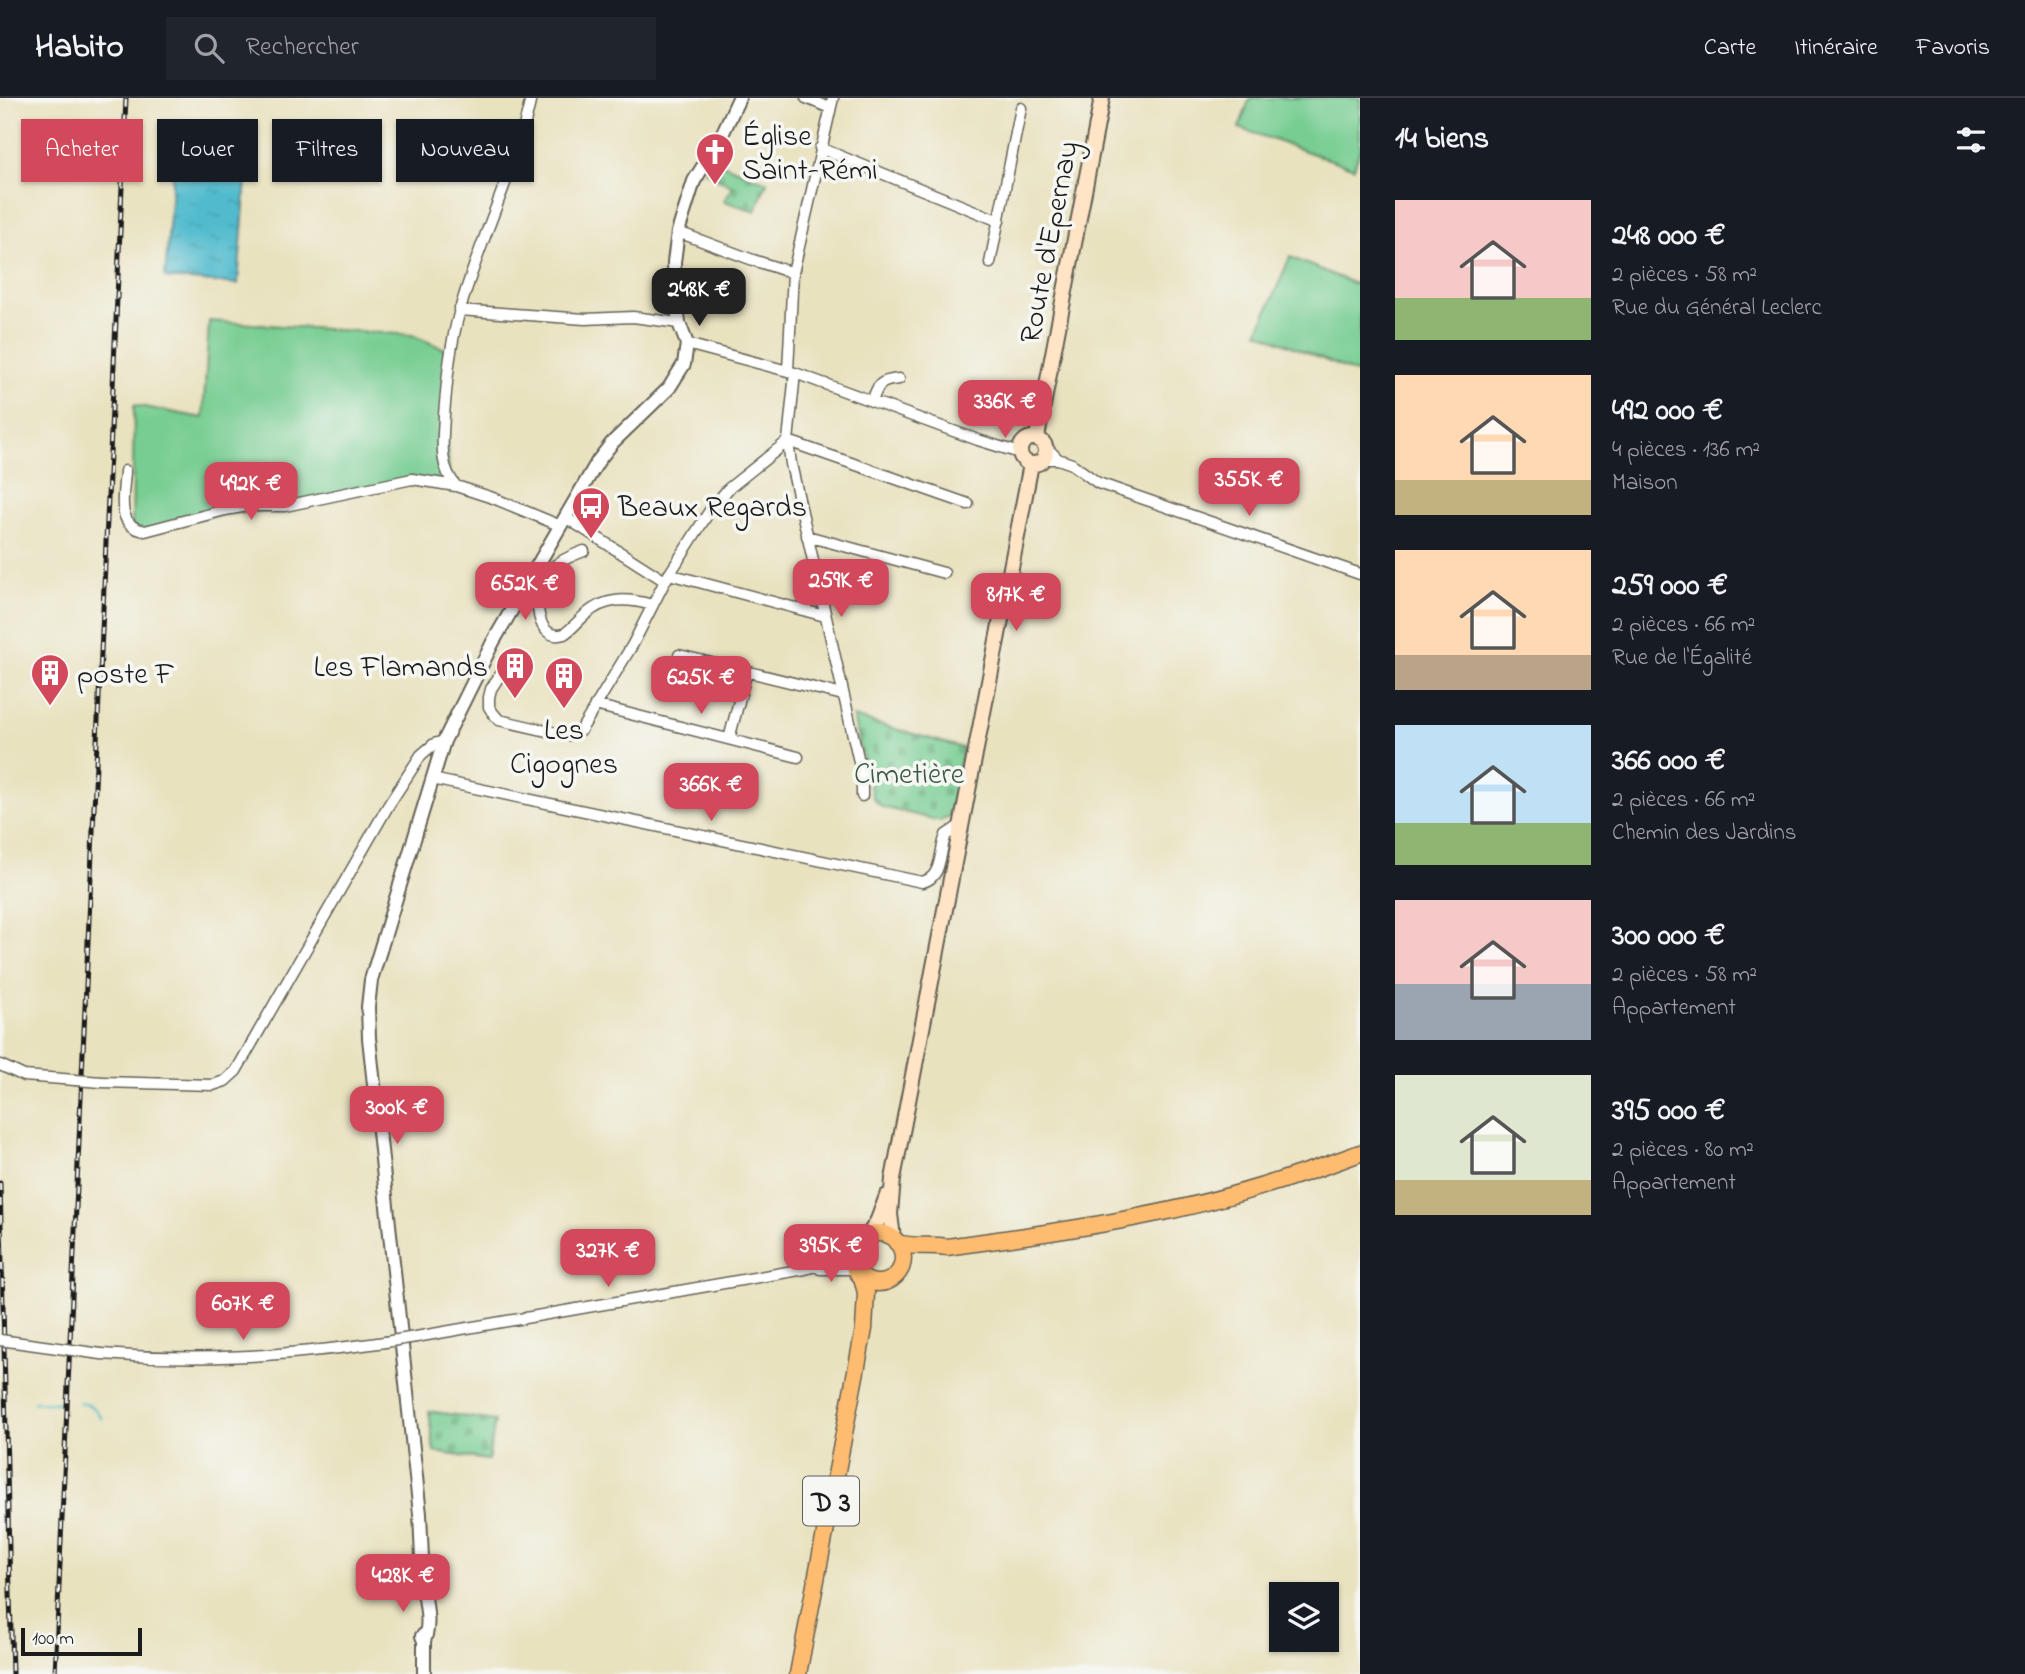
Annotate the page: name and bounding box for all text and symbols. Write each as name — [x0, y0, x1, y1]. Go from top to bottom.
search box — [166, 17, 656, 80]
text: Habito — [35, 24, 124, 72]
icon: search — [190, 29, 228, 67]
text: Rechercher — [246, 29, 359, 67]
text: Carte — [1704, 31, 1756, 66]
text: Itinéraire — [1794, 31, 1878, 66]
text: Favoris — [1916, 31, 1990, 66]
place label: Église Saint-Rémi — [742, 116, 878, 194]
text: 14 biens — [1395, 118, 1489, 162]
chip: Acheter — [21, 119, 143, 182]
chip: Louer — [157, 119, 258, 182]
chip: Filtres — [272, 119, 382, 182]
chip: Nouveau — [396, 119, 534, 182]
icon: filters — [1952, 121, 1990, 159]
church icon: Église Saint-Rémi — [694, 131, 736, 186]
street label: Route d'Epernay — [1010, 138, 1092, 347]
text: 248 000 € — [1612, 215, 1725, 259]
icon: home — [1451, 228, 1535, 312]
text: 2 pièces · 58 m² — [1612, 259, 1757, 292]
pin: 248K € — [642, 268, 756, 328]
text: 248K € — [668, 274, 730, 307]
text: Rue du Général Leclerc — [1612, 292, 1822, 325]
pin: 336K € — [948, 380, 1062, 440]
text: 336K € — [974, 386, 1036, 419]
text: 492 000 € — [1612, 390, 1723, 434]
icon: home — [1451, 403, 1535, 487]
text: 4 pièces · 136 m² — [1612, 434, 1760, 467]
pin: 355K € — [1192, 458, 1306, 518]
pin: 492K € — [194, 462, 308, 522]
text: 355K € — [1215, 464, 1283, 497]
text: Maison — [1612, 467, 1678, 500]
text: 492K € — [221, 468, 281, 501]
bus stop icon: Beaux Regards — [570, 485, 612, 540]
place label: Beaux Regards — [617, 487, 807, 531]
pin: 259K € — [784, 560, 898, 619]
pin: 652K € — [468, 562, 582, 622]
text: 259K € — [809, 565, 873, 598]
text: 259 000 € — [1612, 565, 1728, 609]
text: 652K € — [491, 568, 559, 601]
pin: 817K € — [959, 574, 1073, 633]
icon: home — [1451, 578, 1535, 662]
text: 817K € — [987, 579, 1045, 612]
text: 2 pièces · 66 m² — [1612, 609, 1755, 642]
text: Rue de l'Égalité — [1612, 642, 1752, 675]
building icon: Les Flamands — [494, 645, 536, 700]
place label: Les Flamands — [314, 647, 488, 691]
building icon: poste F — [29, 652, 71, 707]
place label: poste F — [77, 654, 175, 698]
building icon: Les Cigognes — [543, 655, 585, 710]
pin: 625K € — [644, 656, 758, 716]
text: 625K € — [667, 662, 735, 695]
place label: Les Cigognes — [510, 710, 618, 788]
text: 366 000 € — [1612, 740, 1726, 784]
icon: home — [1451, 753, 1535, 837]
park label: Cimetière — [854, 754, 965, 798]
pin: 366K € — [654, 764, 768, 823]
text: 366K € — [680, 769, 742, 802]
text: 2 pièces · 66 m² — [1612, 784, 1755, 817]
text: Chemin des Jardins — [1612, 817, 1797, 850]
text: 300 000 € — [1612, 915, 1725, 959]
icon: home — [1451, 928, 1535, 1012]
text: 2 pièces · 58 m² — [1612, 959, 1757, 992]
text: Appartement — [1612, 992, 1736, 1025]
pin: 300K € — [340, 1086, 454, 1146]
text: 395 000 € — [1612, 1090, 1725, 1134]
text: 300K € — [366, 1092, 428, 1125]
icon: home — [1451, 1103, 1535, 1187]
text: 2 pièces · 80 m² — [1612, 1134, 1754, 1167]
text: Appartement — [1612, 1167, 1736, 1200]
pin: 395K € — [774, 1224, 888, 1284]
pin: 327K € — [551, 1230, 665, 1289]
text: 395K € — [800, 1230, 862, 1263]
text: 327K € — [576, 1235, 640, 1268]
pin: 607K € — [186, 1282, 300, 1342]
text: 607K € — [212, 1288, 274, 1321]
road number: D 3 — [803, 1476, 859, 1526]
pin: 428K € — [346, 1554, 460, 1614]
text: 428K € — [372, 1560, 434, 1593]
map controls — [1269, 1582, 1339, 1652]
button: layers — [1269, 1582, 1339, 1652]
scale bar — [21, 1625, 142, 1657]
text: 100 m — [32, 1626, 74, 1653]

